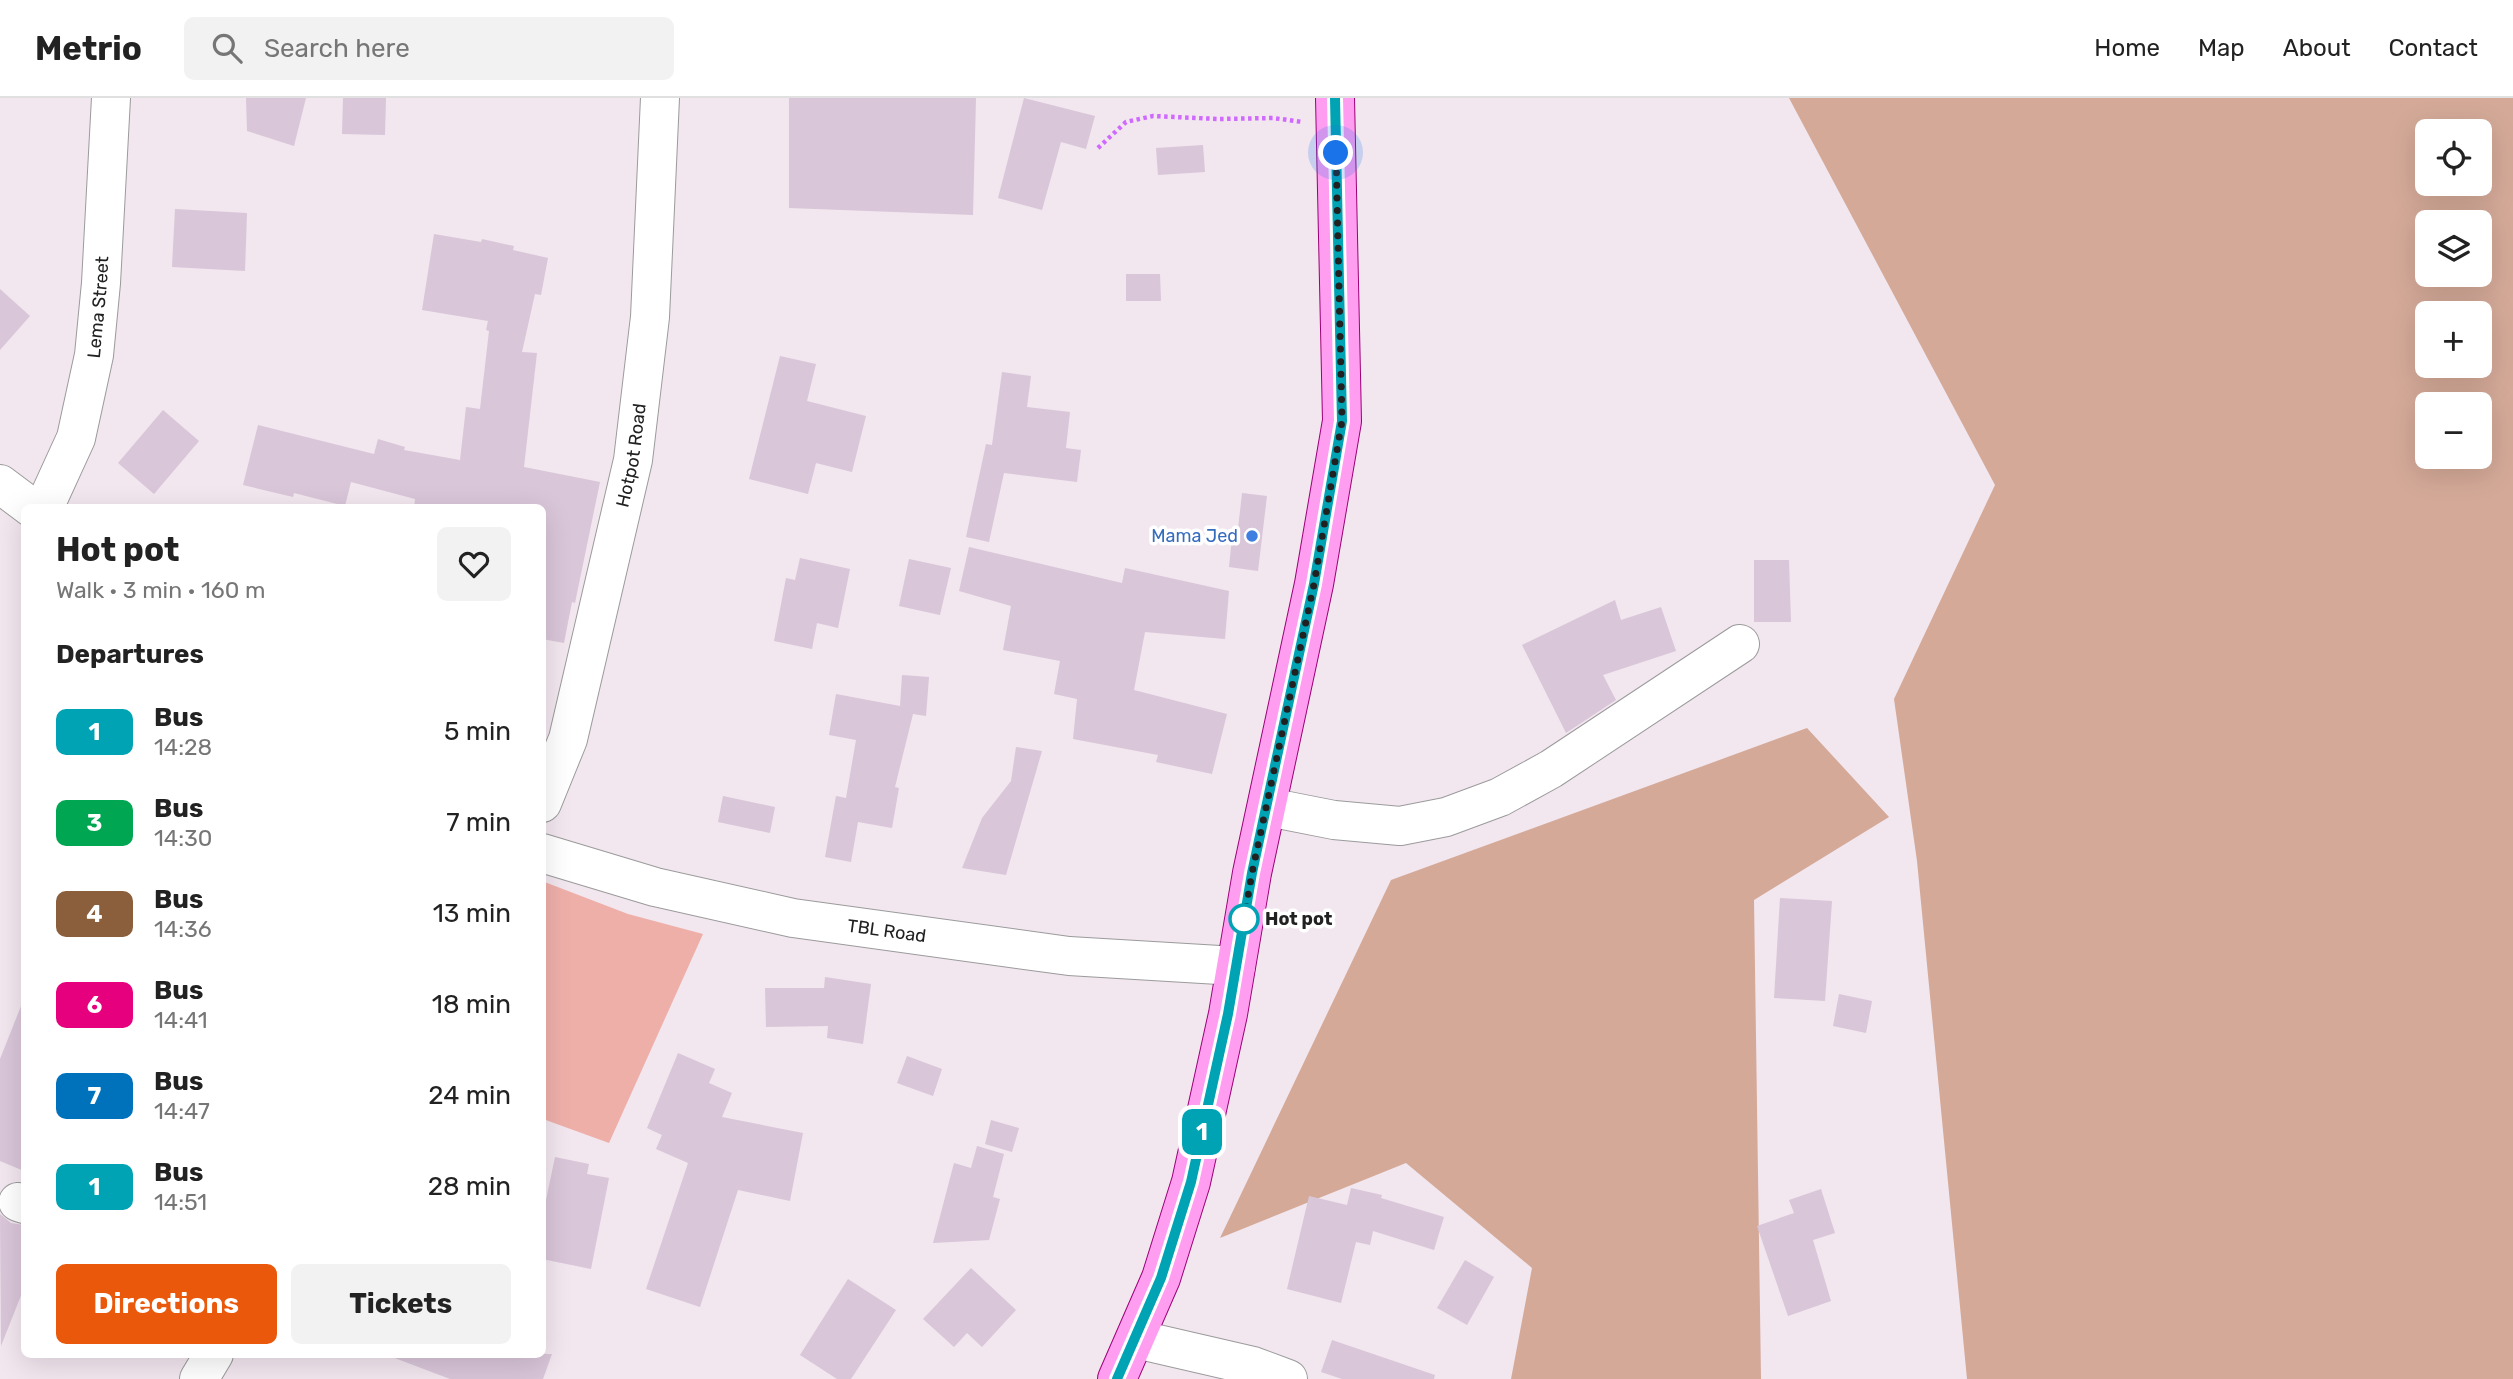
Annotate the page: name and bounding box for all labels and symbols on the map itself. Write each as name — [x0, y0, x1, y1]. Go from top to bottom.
your location — [1318, 135, 1353, 170]
street label: Lema Street — [83, 255, 113, 359]
street label: Hotpot Road — [611, 402, 651, 509]
place label: Mama Jed — [1151, 525, 1238, 547]
marker: Mama Jed — [1244, 528, 1260, 544]
marker: Hot pot — [1229, 904, 1259, 934]
place label: Hot pot — [1265, 908, 1332, 930]
street label: TBL Road — [846, 915, 927, 947]
line badge: 1 — [1179, 1109, 1225, 1155]

